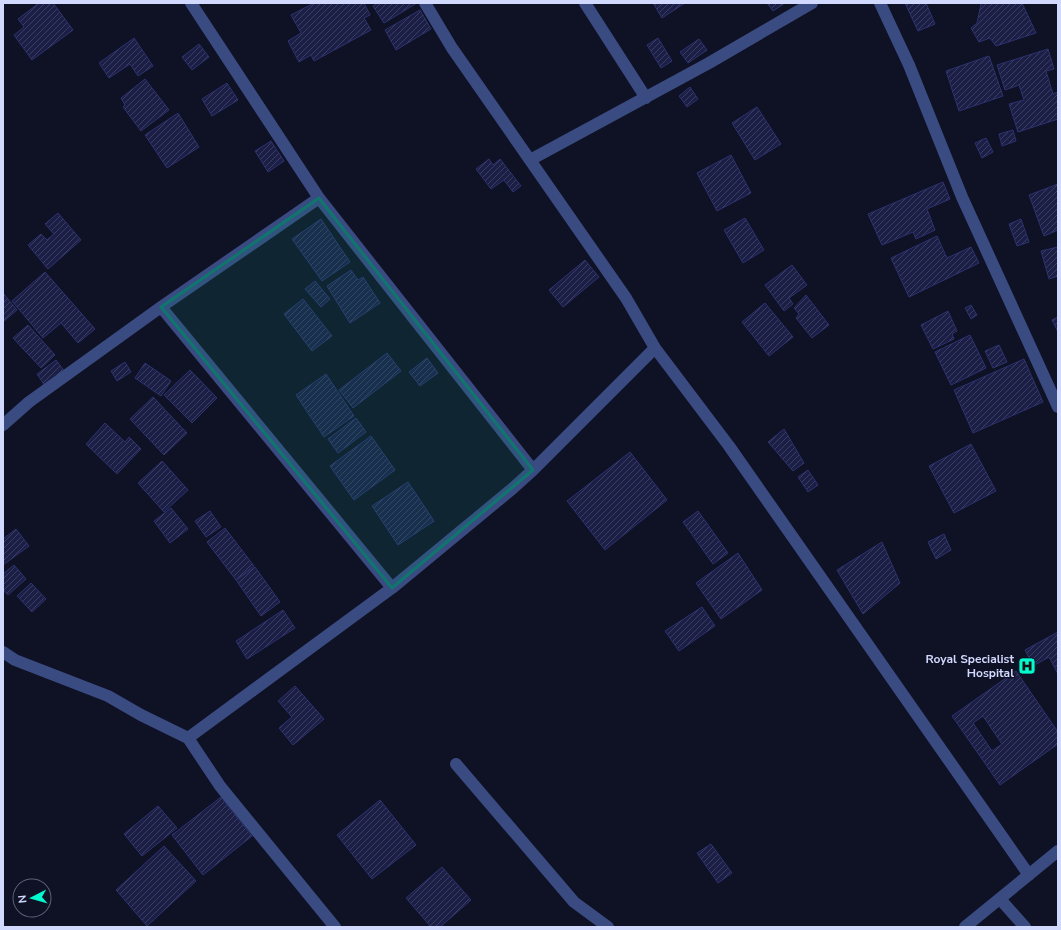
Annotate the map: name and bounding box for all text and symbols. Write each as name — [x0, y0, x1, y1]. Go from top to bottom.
place label: Royal Specialist Hospital — [925, 651, 1014, 681]
hospital icon: Royal Specialist Hospital — [1017, 656, 1037, 676]
north arrow — [12, 878, 52, 918]
text: N — [15, 894, 30, 904]

